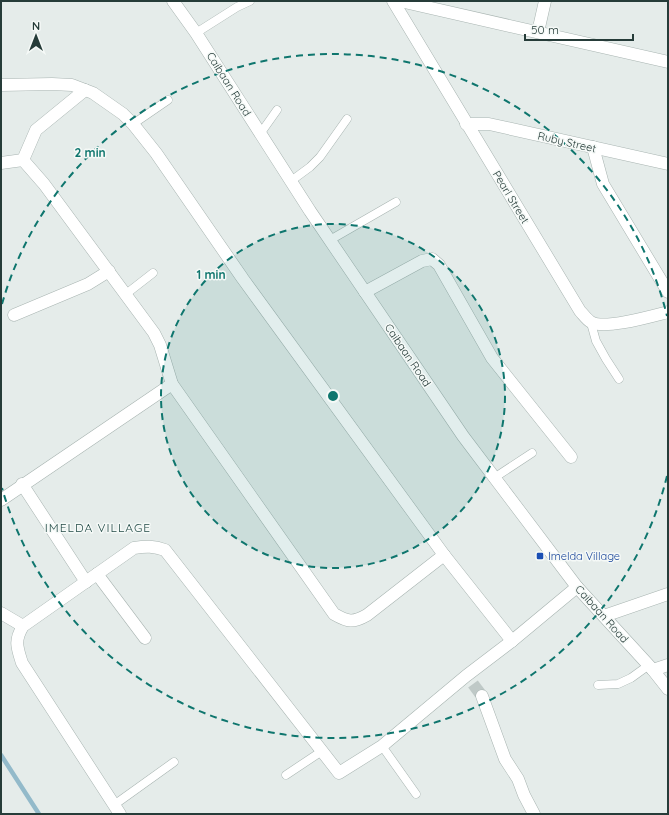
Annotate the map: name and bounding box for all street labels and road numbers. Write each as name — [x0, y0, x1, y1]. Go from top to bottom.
street label: Caibaan Road — [204, 49, 254, 119]
street label: Ruby Street — [536, 128, 598, 156]
street label: Pearl Street — [490, 168, 532, 226]
street label: Caibaan Road — [382, 321, 434, 389]
street label: Caibaan Road — [572, 582, 632, 646]

